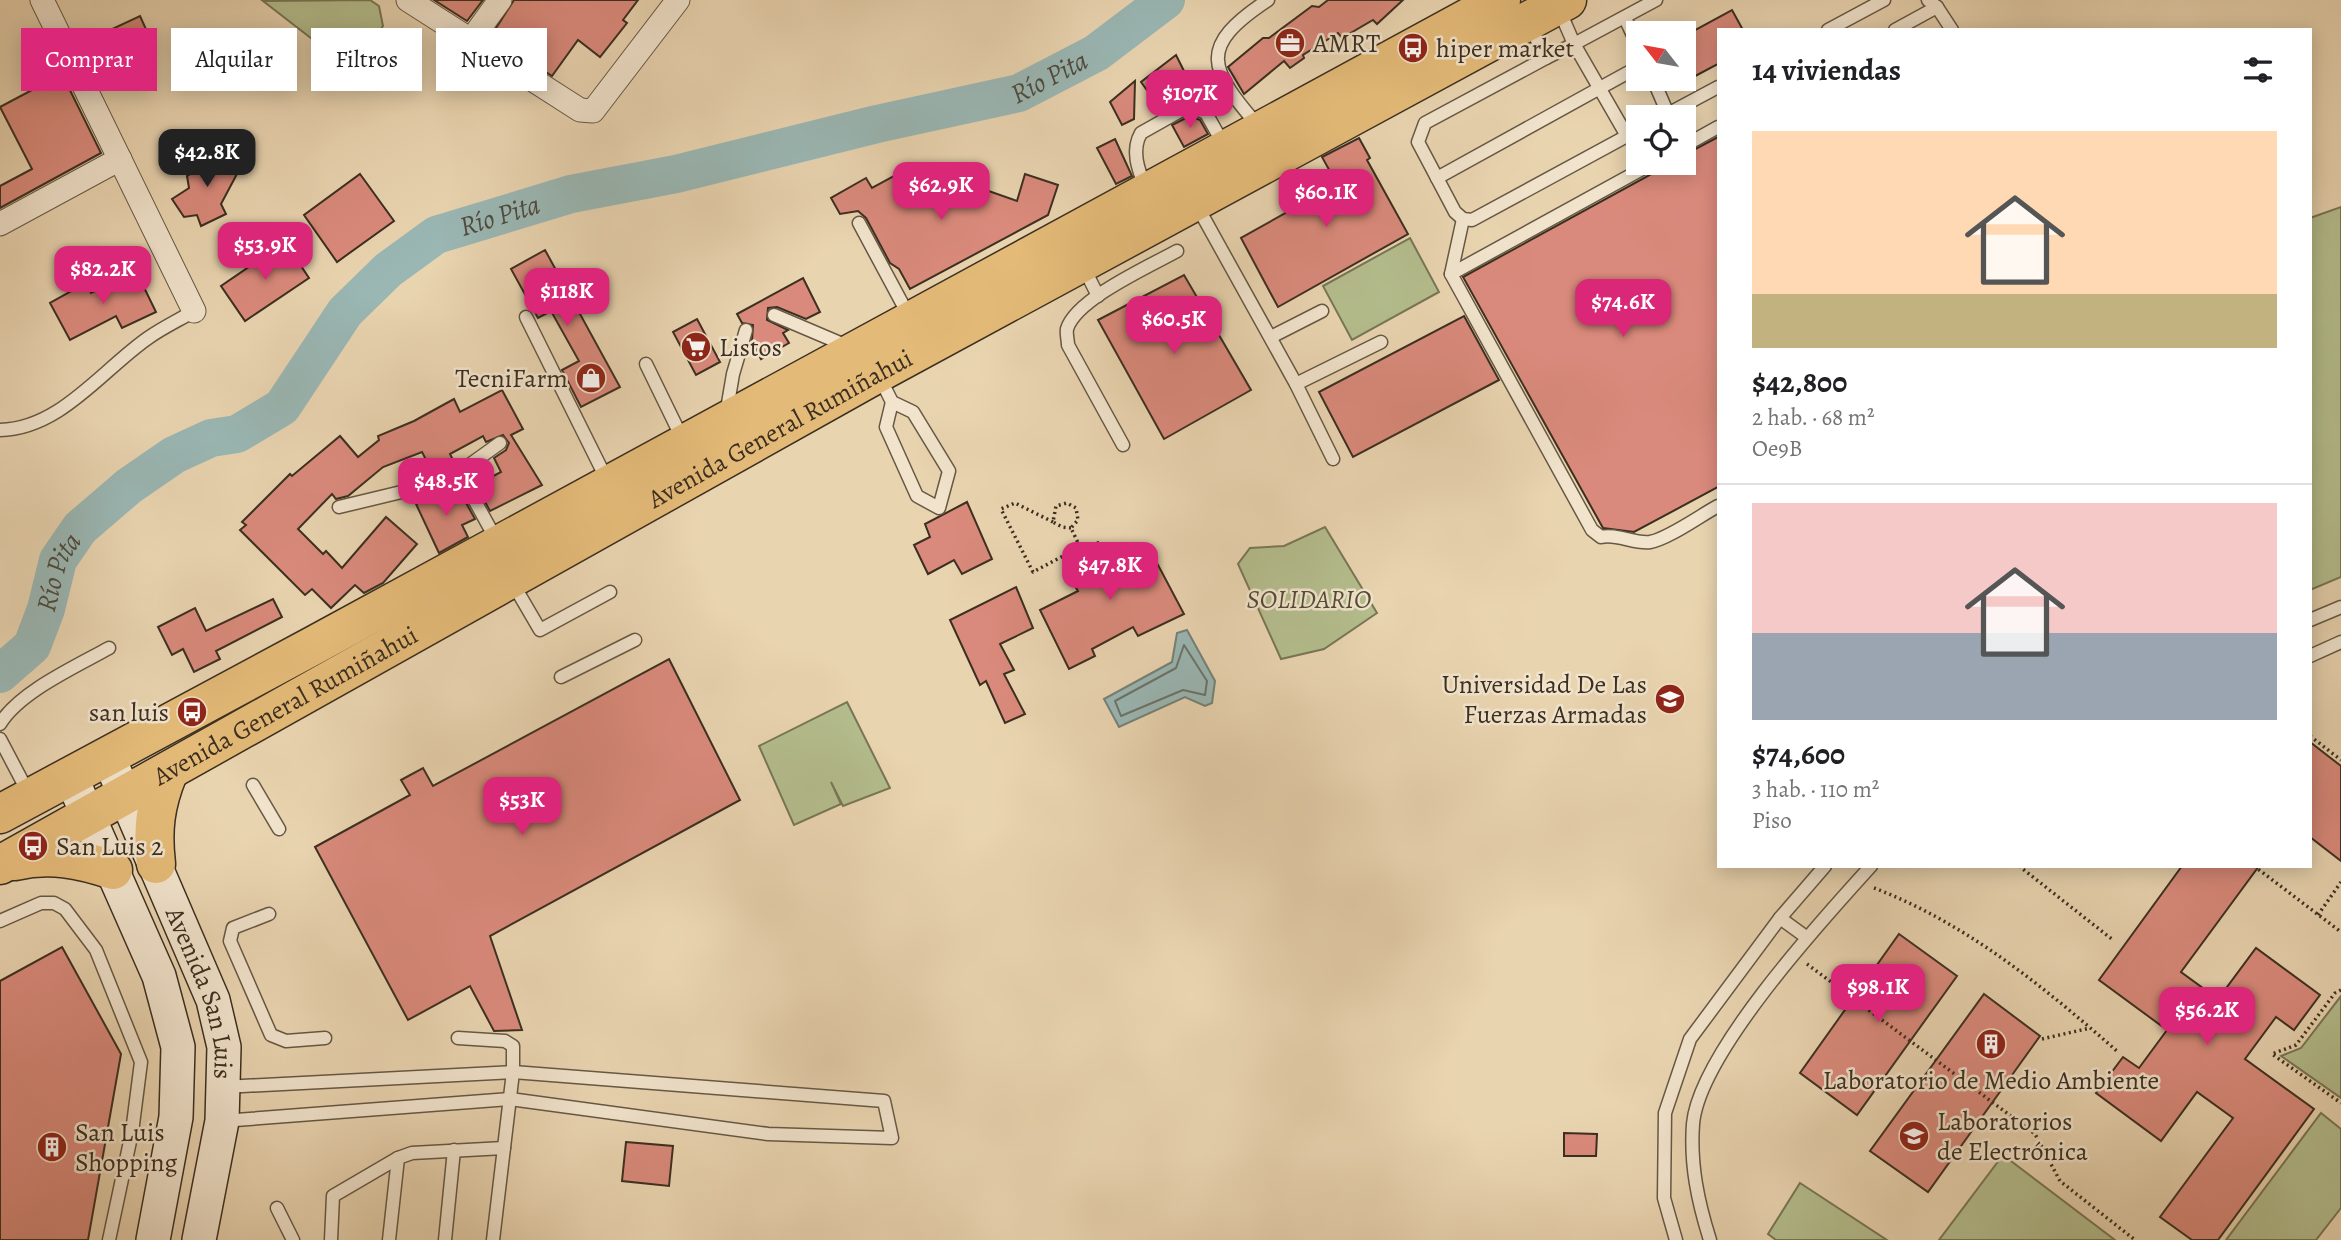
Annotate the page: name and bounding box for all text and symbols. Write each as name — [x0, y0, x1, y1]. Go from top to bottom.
north arrow — [1626, 21, 1696, 91]
map controls — [1626, 21, 1696, 175]
office icon: AMRT — [1273, 26, 1307, 60]
place label: AMRT — [1312, 26, 1380, 61]
chip: Comprar — [21, 28, 157, 91]
chip: Alquilar — [171, 28, 297, 91]
chip: Filtros — [311, 28, 422, 91]
chip: Nuevo — [436, 28, 547, 91]
bus stop icon: hiper market — [1396, 31, 1430, 65]
place label: hiper market — [1436, 31, 1574, 66]
water label: Río Pita — [1004, 41, 1094, 113]
text: 14 viviendas — [1752, 50, 1901, 90]
icon: filters — [2239, 51, 2277, 89]
pin: $107K — [1141, 71, 1239, 130]
text: $107K — [1162, 77, 1218, 108]
button: locate — [1626, 105, 1696, 175]
pin: $42.8K — [150, 130, 264, 189]
text: $42.8K — [174, 136, 240, 167]
pin: $62.9K — [884, 162, 998, 222]
text: $62.9K — [909, 169, 973, 200]
pin: $60.1K — [1269, 170, 1383, 229]
text: $60.1K — [1295, 176, 1357, 207]
icon: home — [1952, 177, 2078, 303]
water label: Río Pita — [455, 186, 544, 246]
pin: $53.9K — [208, 222, 322, 282]
text: $53.9K — [234, 229, 296, 260]
pin: $82.2K — [46, 246, 160, 306]
text: $82.2K — [70, 253, 136, 284]
pin: $118K — [518, 268, 616, 328]
text: $118K — [540, 275, 594, 306]
pin: $74.6K — [1566, 280, 1680, 339]
text: $74.6K — [1591, 286, 1655, 317]
pin: $60.5K — [1117, 296, 1231, 356]
text: $60.5K — [1142, 303, 1206, 334]
supermarket icon: Listos — [679, 330, 713, 364]
place label: Listos — [719, 330, 782, 365]
street label: Avenida General Rumiñahui — [640, 340, 919, 517]
place label: TecniFarm — [455, 361, 568, 396]
shop icon: TecniFarm — [574, 361, 608, 395]
text: $42,800 — [1752, 362, 1847, 402]
text: 2 hab. · 68 m² — [1752, 402, 1875, 433]
text: Oe9B — [1752, 433, 1802, 464]
pin: $48.5K — [389, 458, 503, 518]
text: $48.5K — [414, 465, 478, 496]
water label: Río Pita — [27, 525, 90, 616]
pin: $47.8K — [1053, 542, 1167, 602]
text: $47.8K — [1078, 549, 1142, 580]
icon: home — [1952, 549, 2078, 675]
park label: SOLIDARIO — [1247, 582, 1371, 617]
street label: Avenida General Rumiñahui — [146, 617, 424, 794]
place label: Universidad De Las Fuerzas Armadas — [1442, 667, 1647, 732]
school or university icon: Universidad De Las Fuerzas Armadas — [1653, 682, 1687, 716]
place label: san luis — [89, 695, 169, 730]
bus stop icon: san luis — [175, 695, 209, 729]
text: $74,600 — [1752, 734, 1845, 774]
text: 3 hab. · 110 m² — [1752, 774, 1879, 805]
pin: $53K — [481, 778, 563, 837]
text: $53K — [499, 784, 545, 815]
text: Piso — [1752, 805, 1792, 836]
bus stop icon: San Luis 2 — [16, 829, 50, 863]
place label: San Luis 2 — [56, 829, 163, 864]
street label: Avenida San Luis — [157, 901, 241, 1080]
pin: $98.1K — [1821, 964, 1935, 1024]
text: $98.1K — [1847, 971, 1909, 1002]
pin: $56.2K — [2150, 988, 2264, 1047]
text: $56.2K — [2175, 994, 2239, 1025]
building icon: Laboratorio de Medio Ambiente — [1974, 1027, 2008, 1061]
place label: Laboratorio de Medio Ambiente — [1823, 1063, 2159, 1098]
place label: Laboratorios de Electrónica — [1937, 1104, 2088, 1169]
place label: San Luis Shopping — [75, 1115, 177, 1180]
school or university icon: Laboratorios de Electrónica — [1897, 1119, 1931, 1153]
building icon: San Luis Shopping — [35, 1130, 69, 1164]

